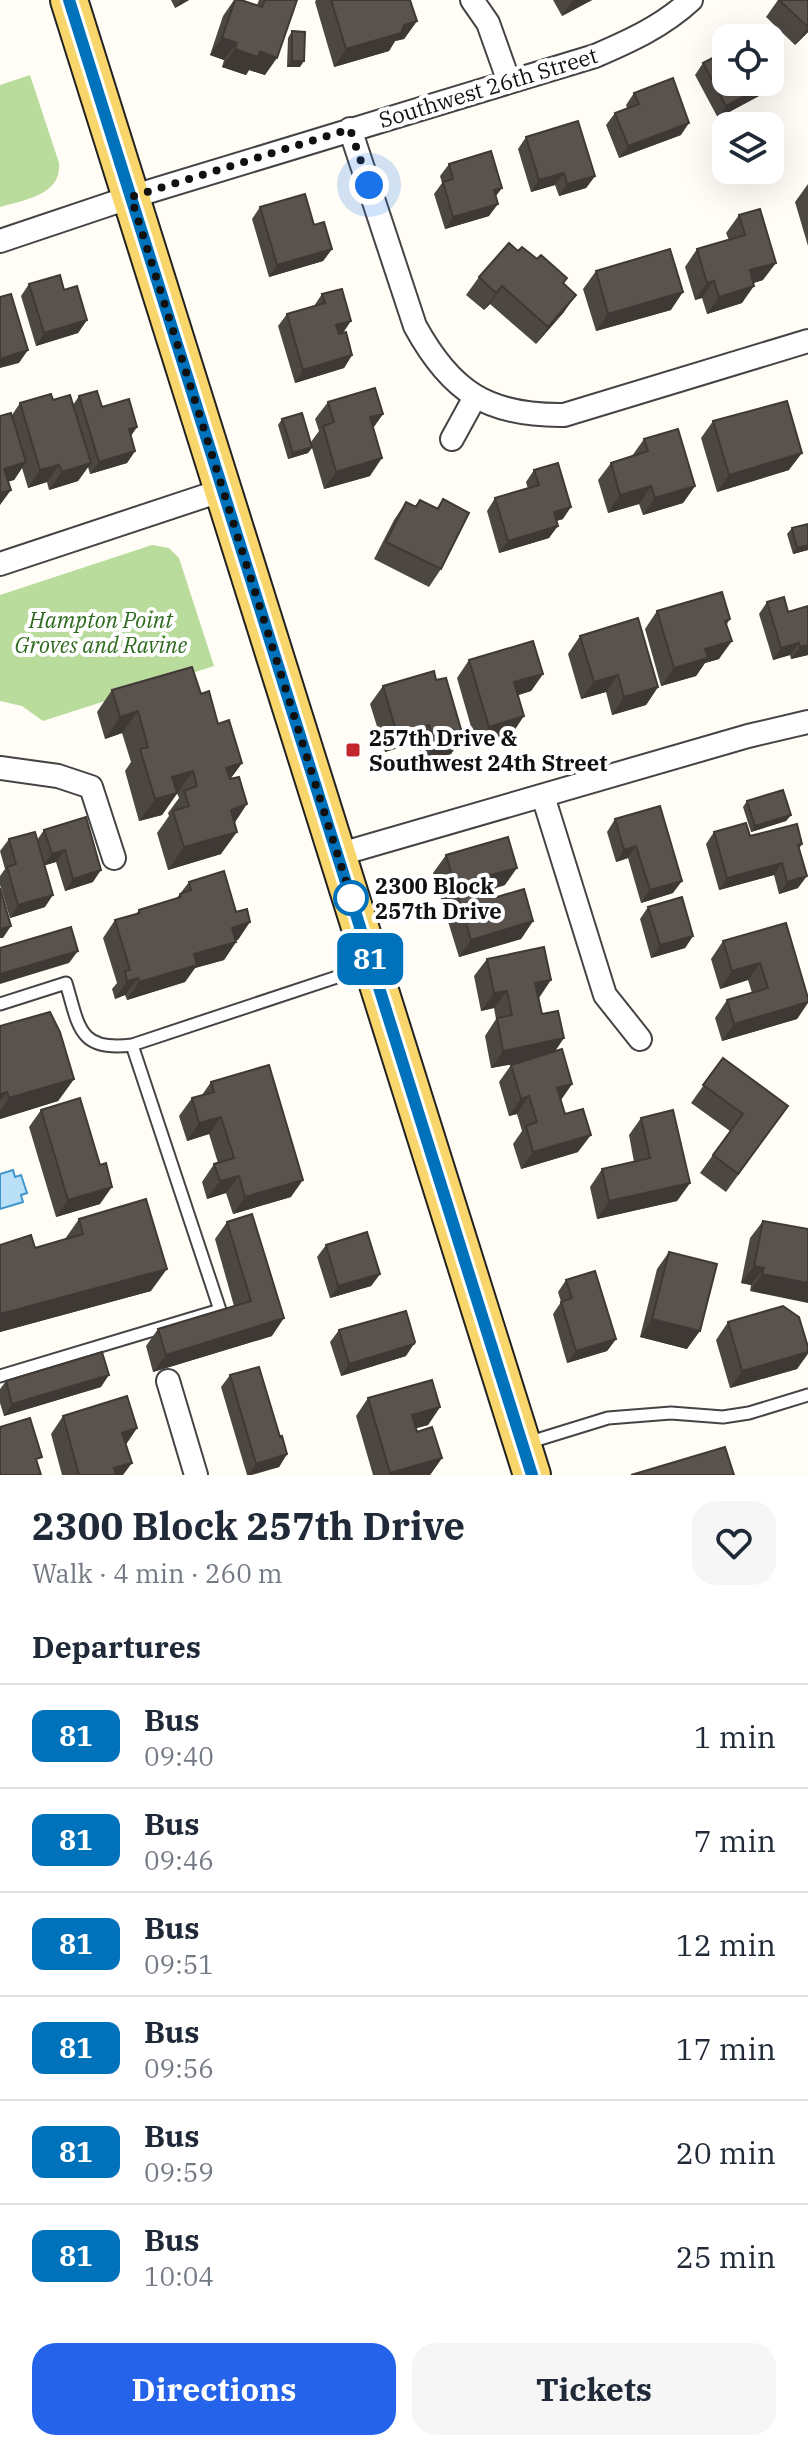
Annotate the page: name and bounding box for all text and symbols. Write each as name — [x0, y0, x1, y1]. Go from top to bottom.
map controls — [712, 24, 784, 184]
button: locate — [712, 24, 784, 96]
street label: Southwest 26th Street — [375, 40, 601, 134]
button: layers — [712, 112, 784, 184]
your location — [349, 165, 389, 205]
park label: Hampton Point Groves and Ravine — [15, 605, 188, 659]
place label: 257th Drive & Southwest 24th Street — [369, 723, 607, 777]
marker: 257th Drive & Southwest 24th Street — [344, 741, 362, 759]
place label: 2300 Block 257th Drive — [375, 871, 502, 925]
marker: 2300 Block 257th Drive — [334, 881, 368, 915]
line badge: 81 — [334, 933, 406, 985]
text: 81 — [353, 940, 387, 977]
text: 2300 Block 257th Drive — [32, 1501, 465, 1550]
button: heart — [692, 1501, 776, 1585]
text: Walk · 4 min · 260 m — [32, 1556, 283, 1590]
text: Departures — [32, 1627, 201, 1666]
text: Bus — [144, 1700, 199, 1739]
text: 81 — [59, 1717, 93, 1754]
text: 1 min — [694, 1717, 776, 1756]
text: 09:40 — [144, 1739, 214, 1773]
text: Bus — [144, 1804, 199, 1843]
text: 81 — [59, 1821, 93, 1858]
text: 7 min — [694, 1821, 776, 1860]
text: 09:46 — [144, 1843, 214, 1877]
text: Bus — [144, 1908, 199, 1947]
text: 81 — [59, 1925, 93, 1962]
text: 12 min — [676, 1925, 776, 1964]
text: 09:51 — [144, 1947, 214, 1981]
text: Bus — [144, 2012, 199, 2051]
text: 81 — [59, 2029, 93, 2066]
text: 17 min — [676, 2029, 776, 2068]
text: 09:56 — [144, 2051, 214, 2085]
text: Bus — [144, 2116, 199, 2155]
text: 81 — [59, 2133, 93, 2170]
text: 20 min — [676, 2133, 776, 2172]
text: 09:59 — [144, 2155, 214, 2189]
text: Bus — [144, 2220, 199, 2259]
text: 81 — [59, 2237, 93, 2274]
text: 25 min — [676, 2237, 776, 2276]
text: 10:04 — [144, 2259, 214, 2293]
button: Directions — [32, 2343, 396, 2435]
button: Tickets — [412, 2343, 776, 2435]

